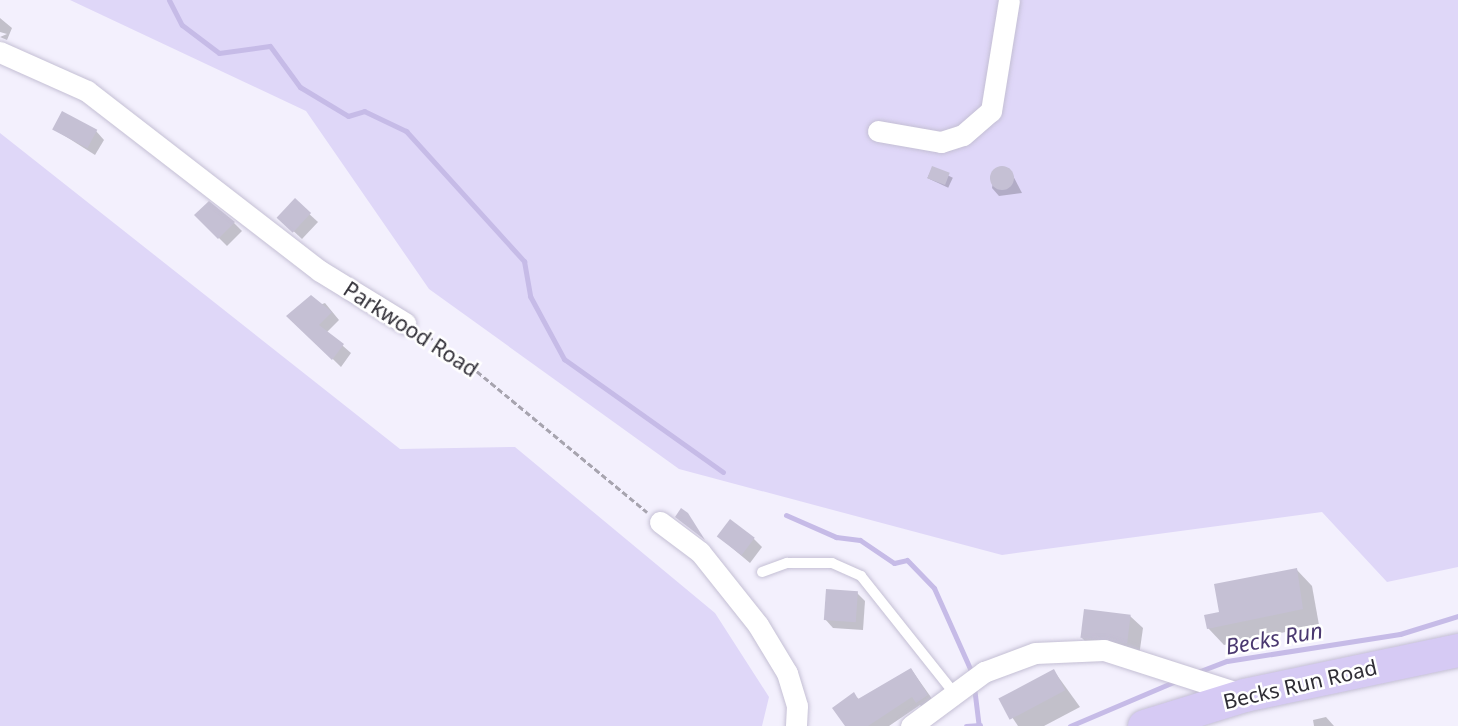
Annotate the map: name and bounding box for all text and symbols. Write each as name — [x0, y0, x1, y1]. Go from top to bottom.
street label: Parkwood Road — [339, 276, 483, 382]
water label: Becks Run — [1223, 616, 1325, 660]
street label: Becks Run Road — [1221, 654, 1379, 714]

